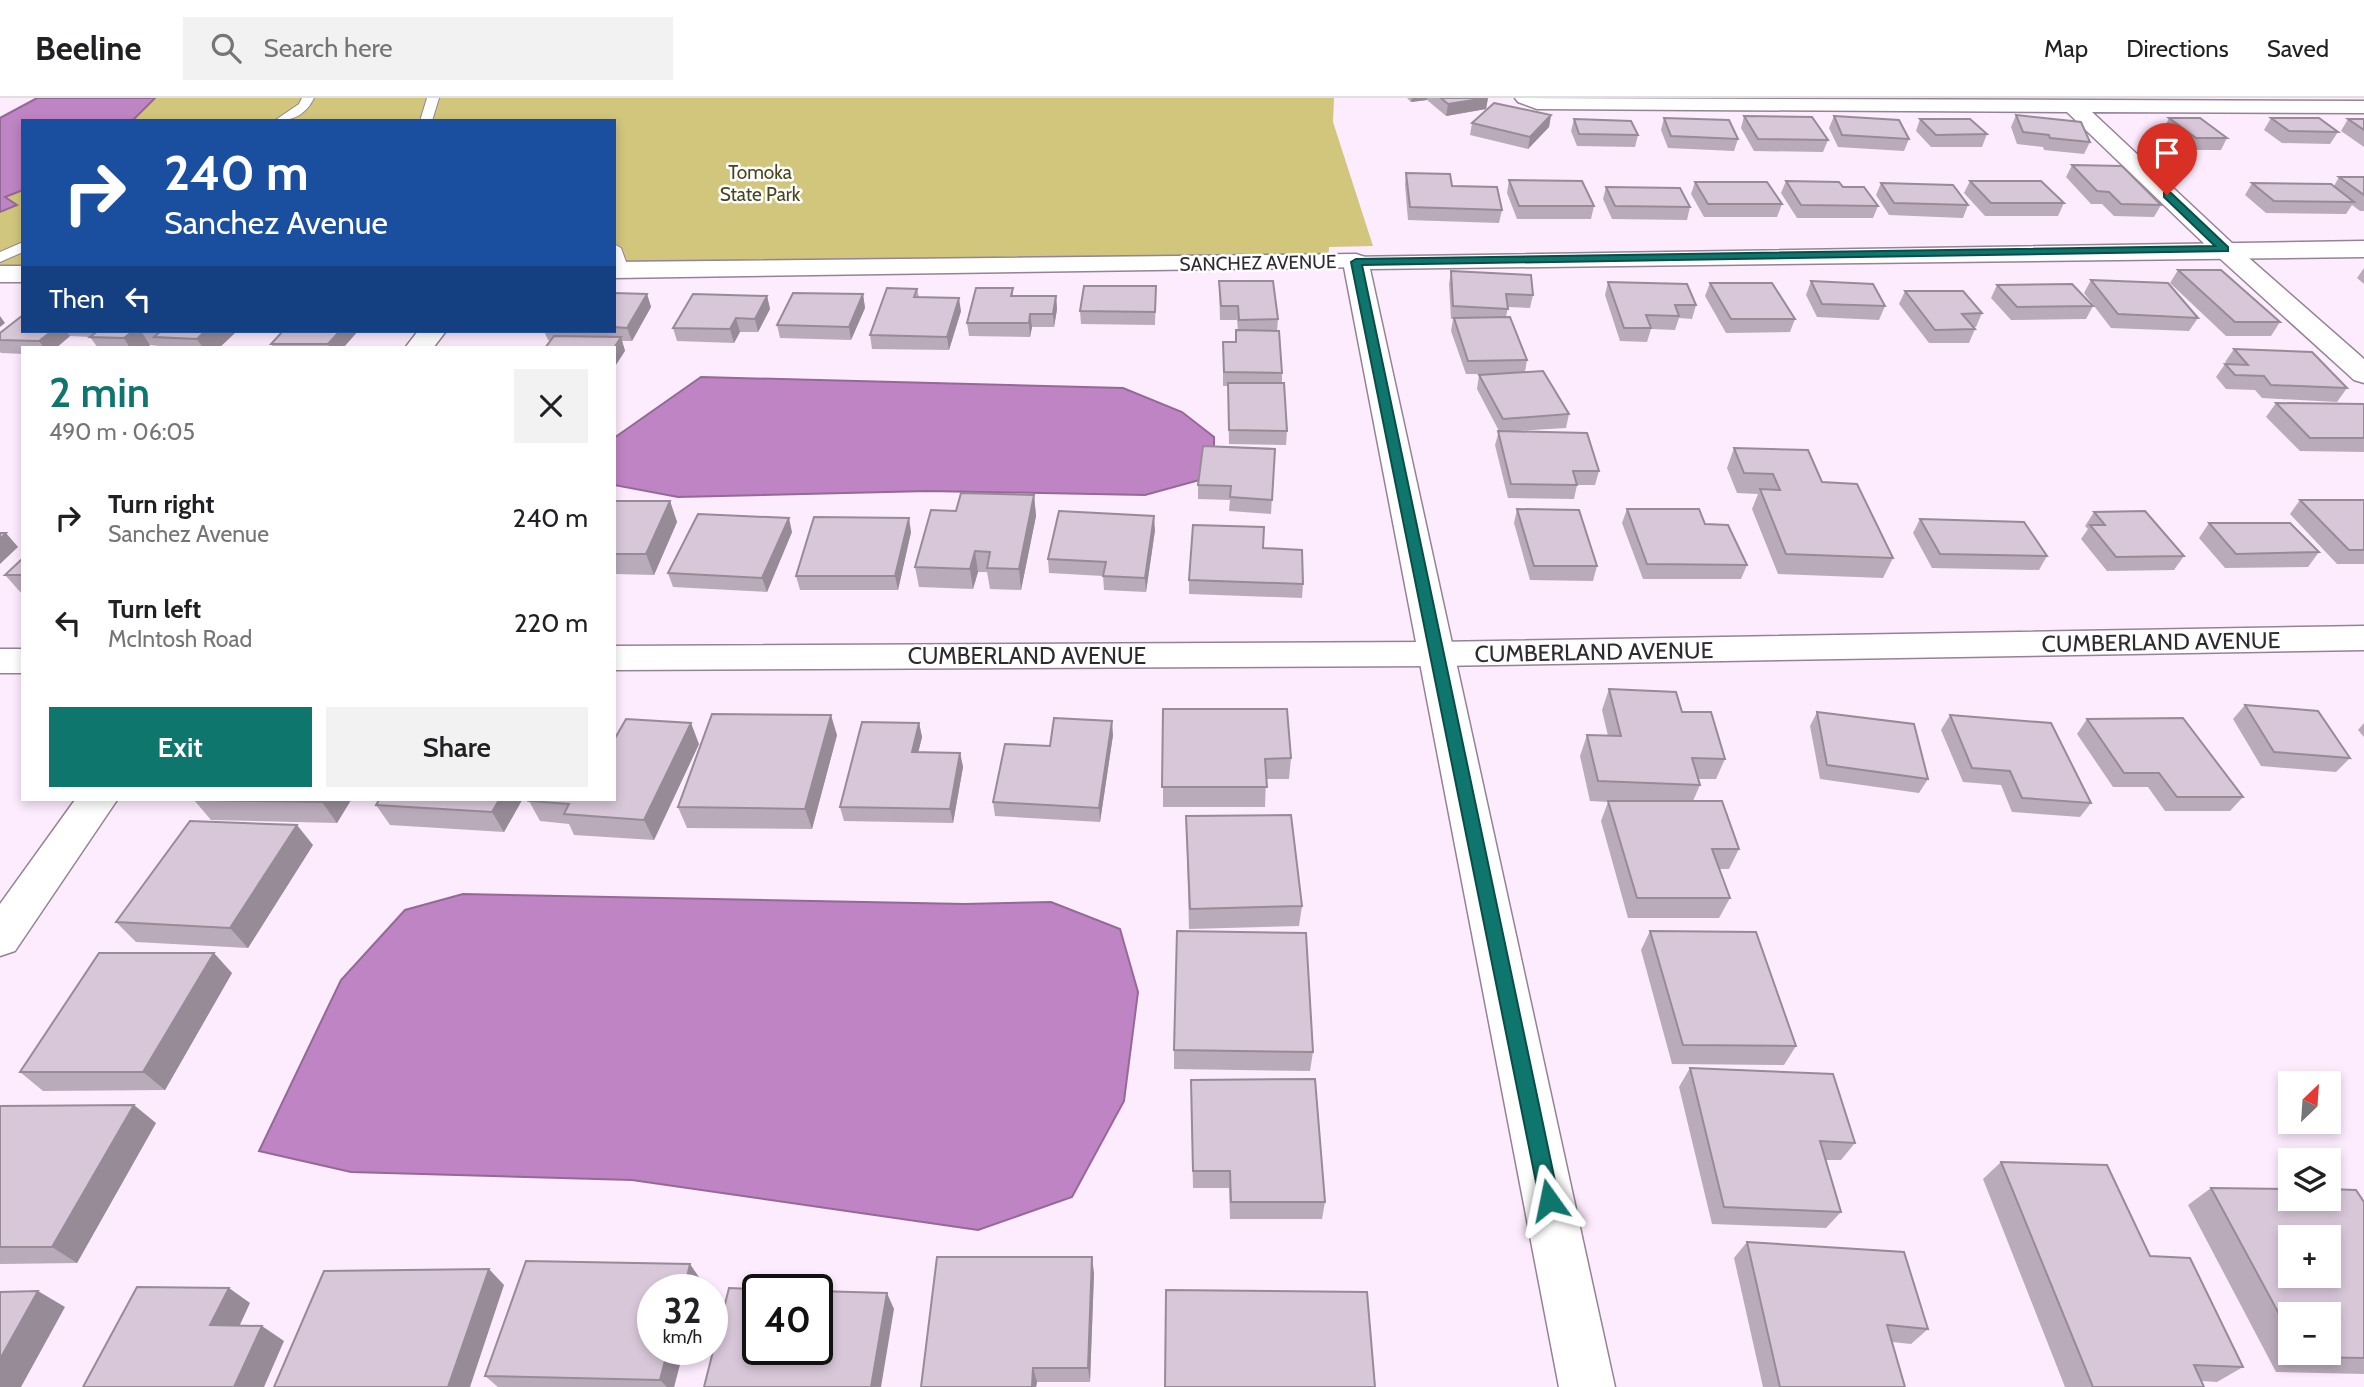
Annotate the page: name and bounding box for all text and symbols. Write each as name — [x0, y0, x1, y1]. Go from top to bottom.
search box — [183, 17, 673, 80]
text: Beeline — [35, 28, 141, 68]
icon: search — [207, 29, 245, 67]
text: Search here — [263, 32, 393, 64]
text: Map — [2044, 34, 2088, 63]
text: Directions — [2126, 34, 2229, 63]
text: Saved — [2267, 34, 2329, 63]
pin — [2137, 123, 2197, 195]
icon: arrive — [2148, 134, 2186, 172]
text: 240 m — [164, 143, 309, 202]
icon: right — [49, 147, 140, 238]
park label: Tomoka State Park — [720, 161, 801, 206]
text: Sanchez Avenue — [164, 203, 388, 242]
street label: SANCHEZ AVENUE — [1179, 250, 1337, 276]
icon: left — [119, 280, 157, 318]
text: Then — [49, 283, 105, 315]
text: 2 min — [49, 366, 150, 418]
button: close — [514, 369, 588, 443]
text: 490 m · 06:05 — [49, 418, 195, 446]
text: Turn right — [108, 488, 214, 520]
icon: right — [49, 499, 87, 537]
text: 240 m — [513, 502, 588, 534]
text: Sanchez Avenue — [108, 520, 269, 548]
text: Turn left — [108, 593, 201, 625]
icon: left — [49, 604, 87, 642]
text: 220 m — [514, 607, 588, 639]
text: McIntosh Road — [108, 625, 252, 653]
street label: CUMBERLAND AVENUE — [2041, 626, 2281, 658]
street label: CUMBERLAND AVENUE — [1474, 636, 1714, 668]
street label: CUMBERLAND AVENUE — [908, 642, 1146, 670]
button: Exit — [49, 707, 312, 787]
button: Share — [326, 707, 588, 787]
north arrow — [2278, 1071, 2342, 1134]
map controls — [2278, 1071, 2341, 1365]
button: layers — [2278, 1148, 2341, 1211]
position arrow — [1512, 1163, 1586, 1237]
button: + — [2278, 1225, 2341, 1288]
speed limit sign: 40 — [742, 1274, 833, 1365]
text: 32 — [664, 1289, 701, 1332]
button: − — [2278, 1302, 2341, 1365]
text: km/h — [663, 1326, 702, 1348]

